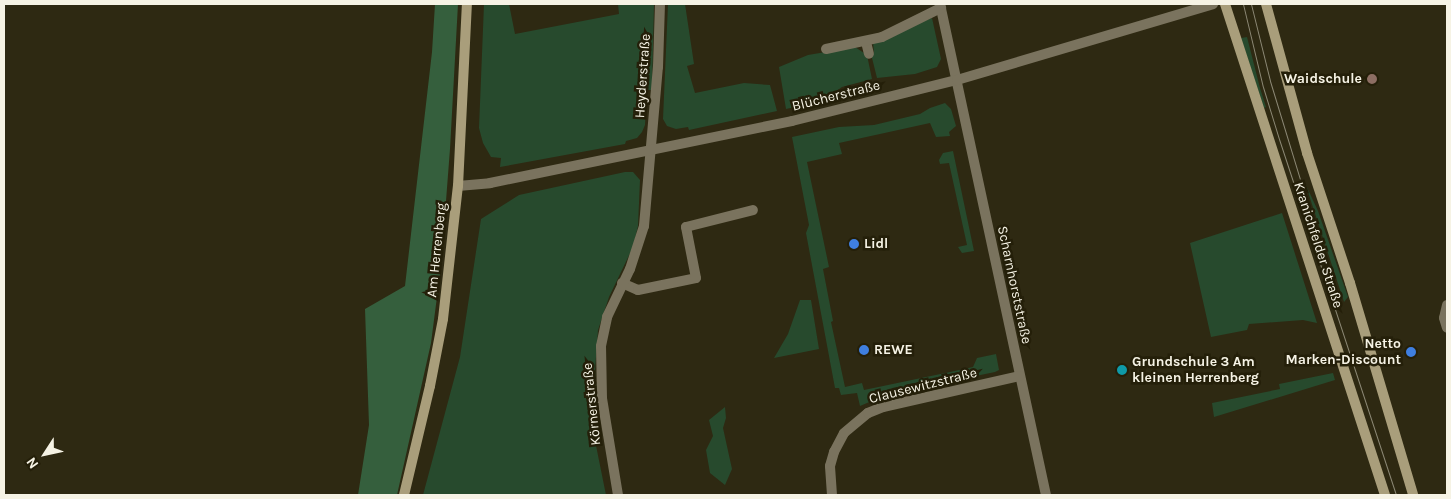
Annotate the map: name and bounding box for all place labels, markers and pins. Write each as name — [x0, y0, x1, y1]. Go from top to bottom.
place label: Waidschule — [1284, 71, 1362, 87]
marker: Waidschule — [1366, 73, 1378, 85]
place label: Lidl — [864, 236, 888, 252]
marker: Lidl — [848, 238, 860, 250]
place label: Netto Marken-Discount — [1285, 336, 1401, 368]
place label: REWE — [874, 342, 913, 358]
marker: REWE — [858, 344, 870, 356]
marker: Netto Marken-Discount — [1405, 346, 1417, 358]
place label: Grundschule 3 Am kleinen Herrenberg — [1132, 354, 1259, 387]
marker: Grundschule 3 Am kleinen Herrenberg — [1116, 364, 1128, 376]

